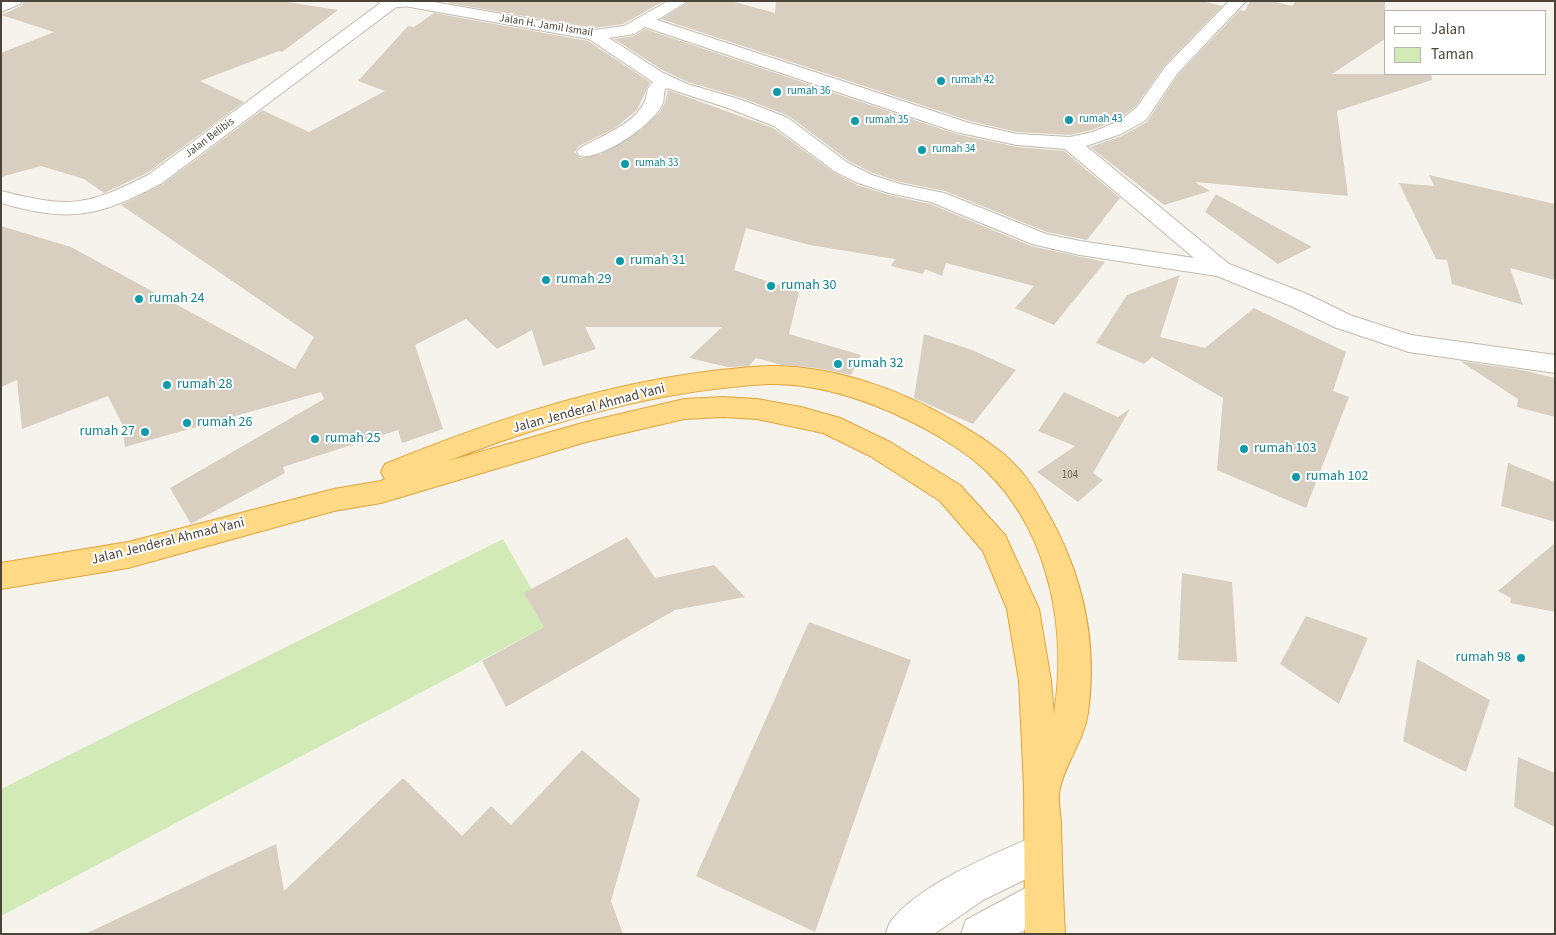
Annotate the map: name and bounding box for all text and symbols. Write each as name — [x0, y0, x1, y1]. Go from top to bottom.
legend — [1384, 10, 1546, 75]
street label: Jalan H. Jamil Ismail — [498, 12, 594, 40]
text: Jalan — [1431, 19, 1465, 40]
text: Taman — [1431, 44, 1474, 65]
place label: rumah 42 — [951, 74, 995, 88]
marker: rumah 42 — [935, 75, 947, 87]
place label: rumah 36 — [787, 85, 831, 99]
marker: rumah 36 — [771, 86, 783, 98]
place label: rumah 43 — [1079, 113, 1123, 127]
place label: rumah 35 — [865, 114, 909, 128]
marker: rumah 43 — [1063, 114, 1075, 126]
street label: Jalan Belibis — [183, 115, 237, 161]
marker: rumah 35 — [849, 115, 861, 127]
place label: rumah 34 — [932, 143, 976, 157]
marker: rumah 34 — [916, 144, 928, 156]
place label: rumah 33 — [635, 157, 679, 171]
marker: rumah 33 — [619, 158, 631, 170]
place label: rumah 31 — [630, 253, 685, 269]
marker: rumah 31 — [614, 255, 626, 267]
place label: rumah 29 — [556, 272, 611, 288]
marker: rumah 29 — [540, 274, 552, 286]
place label: rumah 30 — [781, 278, 836, 294]
marker: rumah 30 — [765, 280, 777, 292]
place label: rumah 24 — [149, 291, 204, 307]
marker: rumah 24 — [133, 293, 145, 305]
place label: rumah 32 — [848, 356, 903, 372]
marker: rumah 32 — [832, 358, 844, 370]
place label: rumah 28 — [177, 377, 232, 393]
marker: rumah 28 — [161, 379, 173, 391]
street label: Jalan Jenderal Ahmad Yani — [511, 381, 667, 437]
place label: rumah 26 — [197, 415, 252, 431]
marker: rumah 26 — [181, 417, 193, 429]
place label: rumah 27 — [80, 424, 135, 440]
marker: rumah 27 — [139, 426, 151, 438]
place label: rumah 25 — [325, 431, 380, 447]
marker: rumah 25 — [309, 433, 321, 445]
place label: rumah 103 — [1254, 441, 1316, 457]
marker: rumah 103 — [1238, 443, 1250, 455]
house number: 104 — [1062, 469, 1078, 483]
place label: rumah 102 — [1306, 469, 1368, 485]
marker: rumah 102 — [1290, 471, 1302, 483]
street label: Jalan Jenderal Ahmad Yani — [90, 515, 246, 569]
place label: rumah 98 — [1456, 650, 1511, 666]
marker: rumah 98 — [1515, 652, 1527, 664]

